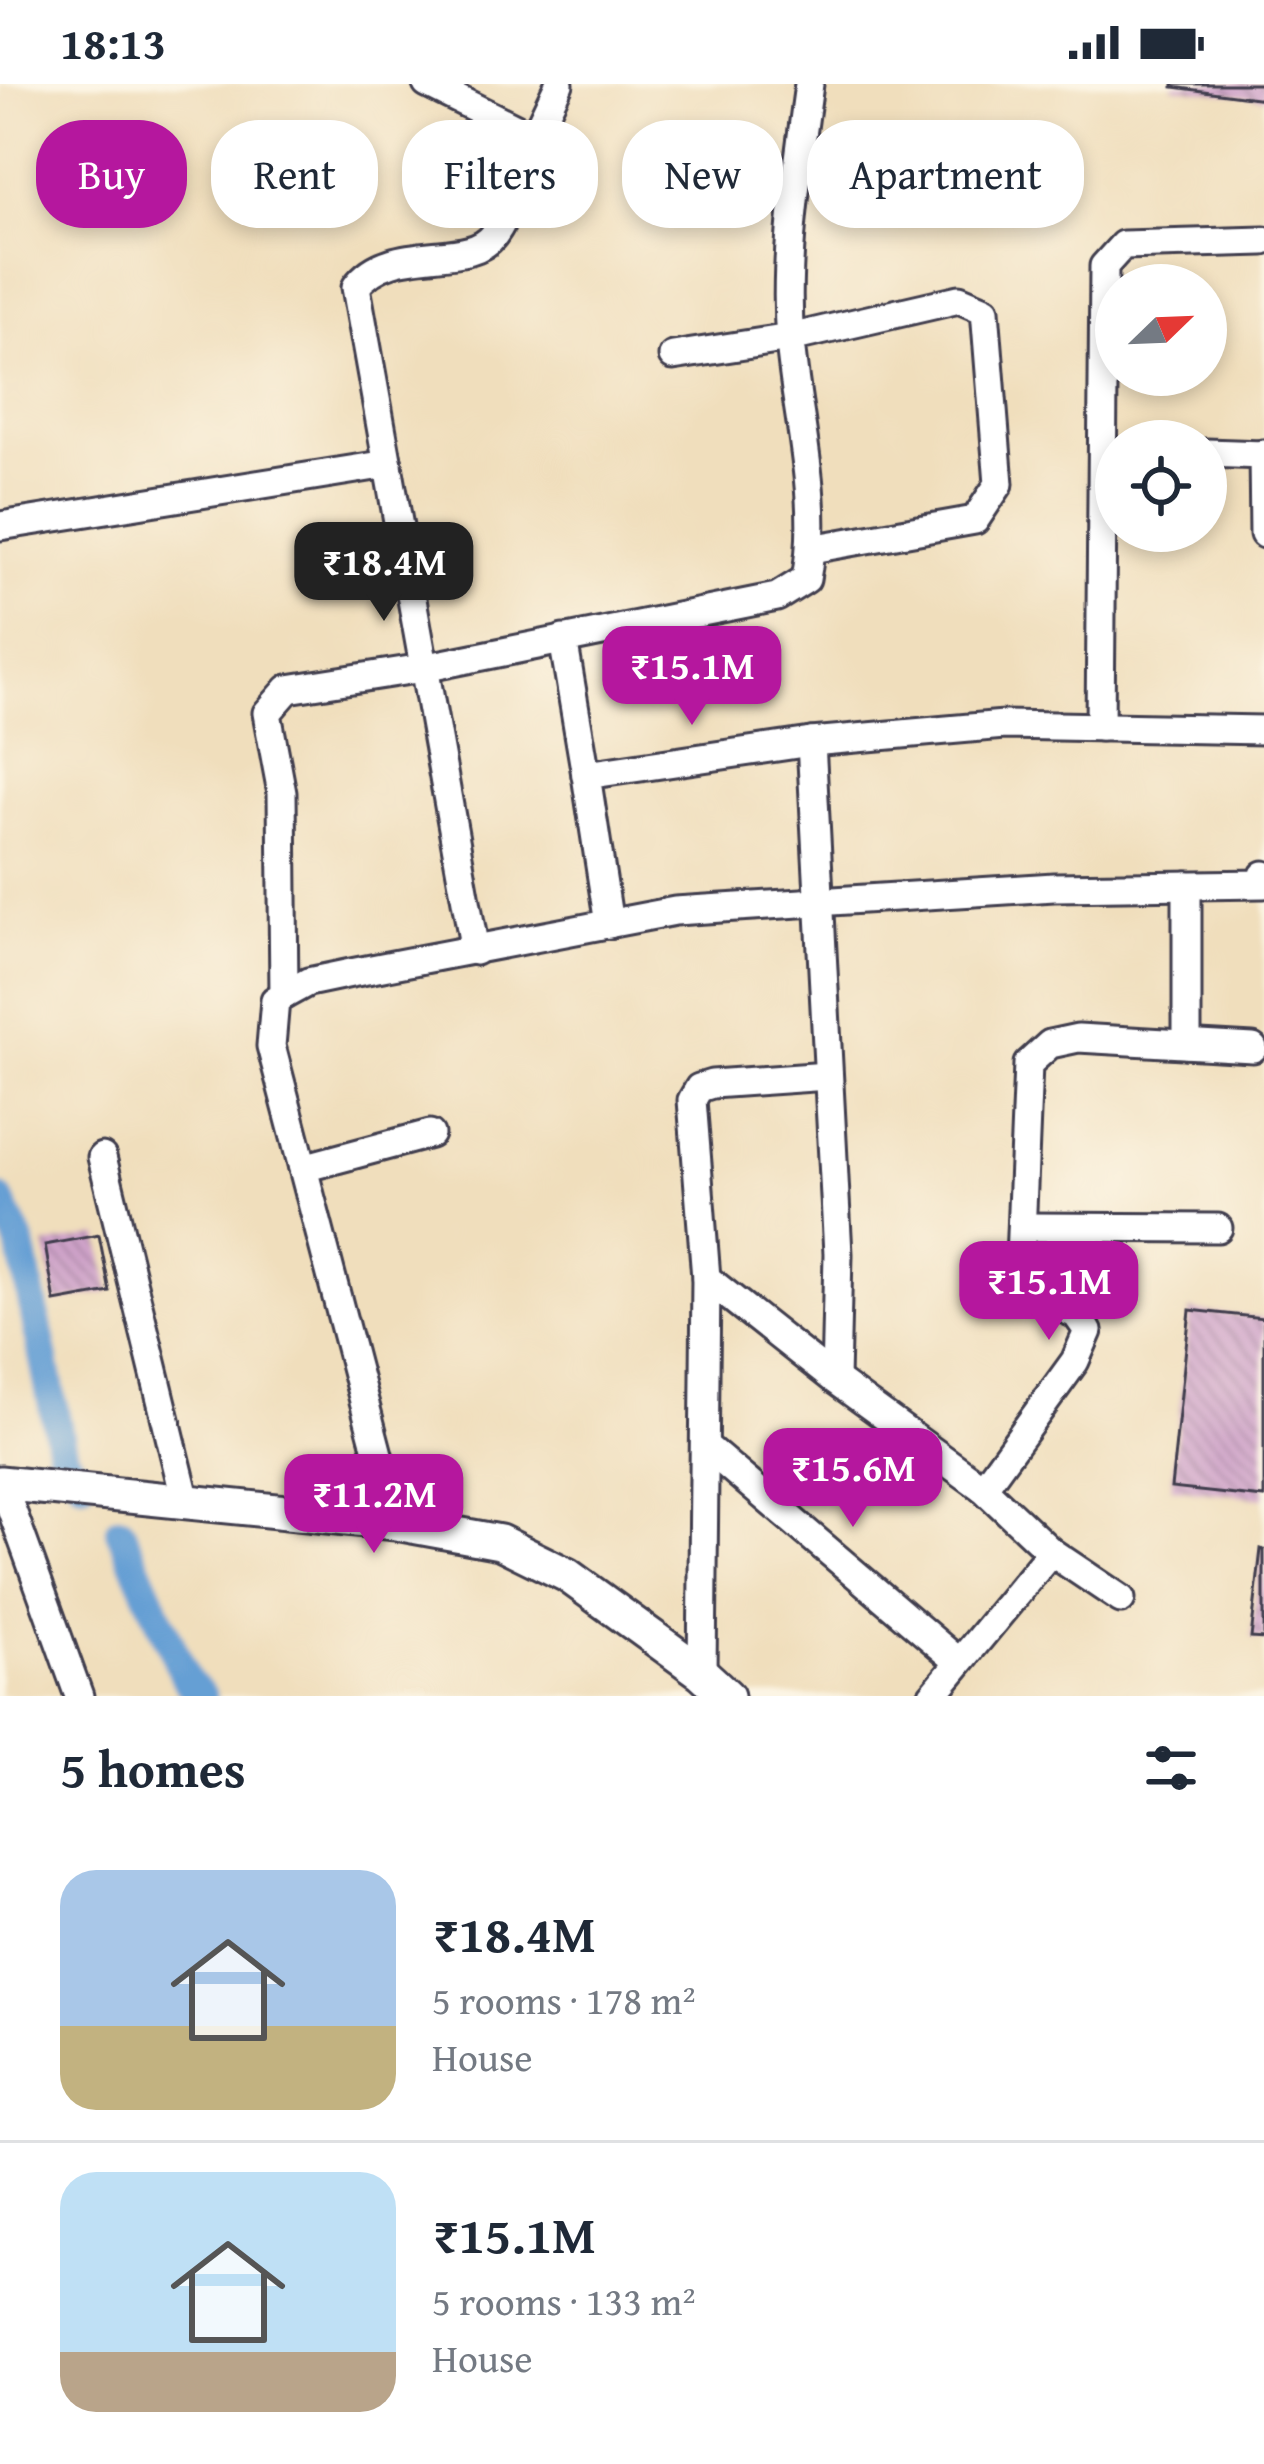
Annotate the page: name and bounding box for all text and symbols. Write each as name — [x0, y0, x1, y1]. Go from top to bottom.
text: 18:13 — [60, 10, 166, 75]
chip: Buy — [36, 120, 187, 228]
chip: Rent — [211, 120, 378, 228]
chip: Filters — [402, 120, 598, 228]
chip: New — [622, 120, 783, 228]
chip: Apartment — [807, 120, 1084, 228]
north arrow — [1095, 264, 1227, 396]
map controls — [1095, 264, 1227, 552]
button: locate — [1095, 420, 1227, 552]
pin: ₹18.4M — [286, 522, 482, 624]
text: ₹18.4M — [321, 532, 447, 589]
pin: ₹15.1M — [594, 626, 790, 728]
text: ₹15.1M — [629, 636, 755, 693]
pin: ₹15.1M — [951, 1241, 1147, 1343]
text: ₹15.1M — [986, 1251, 1112, 1308]
pin: ₹15.6M — [755, 1428, 951, 1530]
text: ₹15.6M — [790, 1438, 916, 1495]
pin: ₹11.2M — [276, 1454, 472, 1556]
text: ₹11.2M — [311, 1464, 437, 1521]
text: 5 homes — [60, 1731, 246, 1806]
icon: filters — [1138, 1735, 1204, 1801]
text: ₹18.4M — [432, 1896, 596, 1971]
icon: home — [156, 1918, 300, 2062]
text: 5 rooms · 178 m² — [432, 1971, 696, 2028]
text: House — [432, 2028, 533, 2085]
text: ₹15.1M — [432, 2197, 596, 2272]
icon: home — [156, 2220, 300, 2364]
text: 5 rooms · 133 m² — [432, 2272, 696, 2329]
text: House — [432, 2329, 533, 2386]

